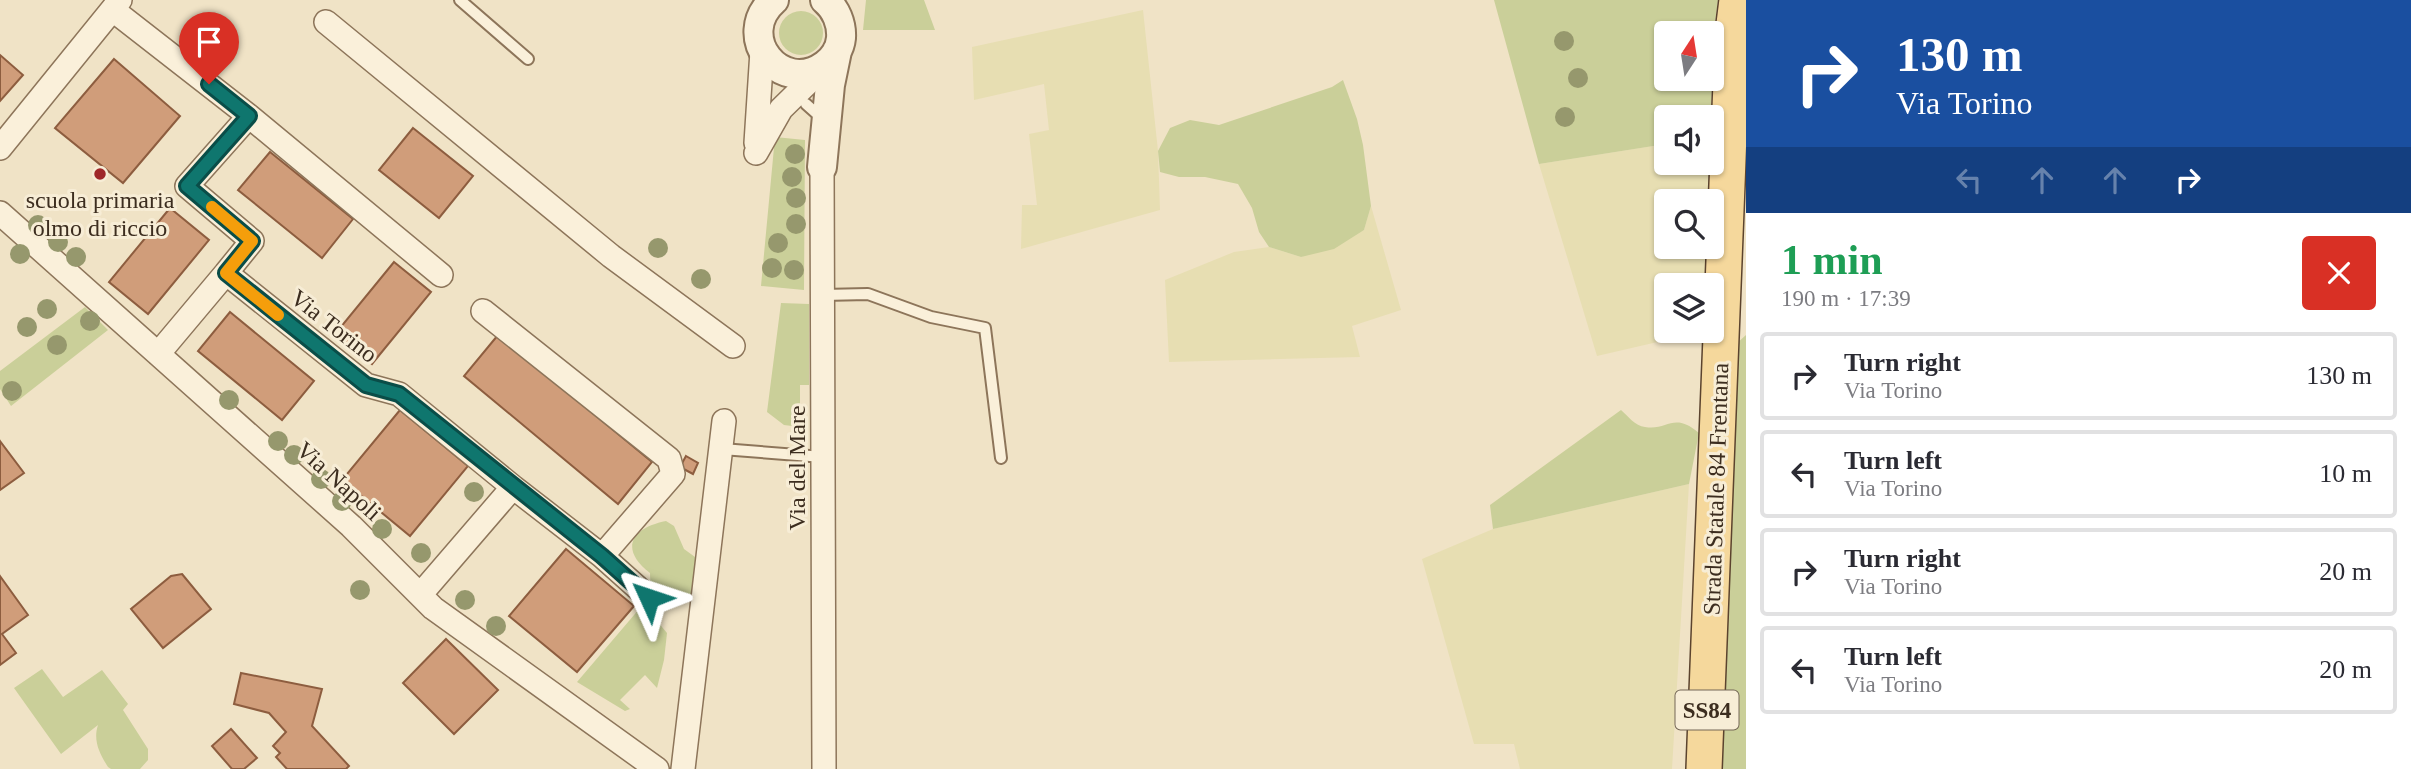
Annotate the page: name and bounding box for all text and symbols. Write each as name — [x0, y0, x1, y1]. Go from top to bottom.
pin — [179, 12.0, 239, 84]
north arrow — [1654, 21, 1724, 91]
map controls — [1654, 21, 1724, 343]
icon: arrive — [190, 23, 228, 61]
text: 130 m — [1896, 27, 2023, 82]
icon: right — [1781, 28, 1872, 119]
text: Via Torino — [1896, 85, 2033, 121]
button: sound — [1654, 105, 1724, 175]
icon: left — [1950, 161, 1988, 199]
icon: ahead — [2023, 161, 2061, 199]
icon: ahead — [2096, 161, 2134, 199]
icon: right — [2169, 161, 2207, 199]
marker: scuola primaria olmo di riccio — [92, 166, 108, 182]
place label: scuola primaria olmo di riccio — [26, 187, 175, 241]
button: search — [1654, 189, 1724, 259]
button: close — [2302, 236, 2376, 310]
text: 1 min — [1781, 237, 1883, 283]
button: layers — [1654, 273, 1724, 343]
street label: Via Torino — [286, 284, 382, 368]
text: 190 m · 17:39 — [1781, 286, 1911, 311]
text: Turn right — [1844, 348, 1961, 377]
icon: right — [1785, 357, 1823, 395]
text: 130 m — [2306, 361, 2372, 390]
street label: Strada Statale 84 Frentana — [1699, 362, 1733, 616]
text: Via Torino — [1844, 378, 1942, 403]
street label: Via del Mare — [784, 405, 810, 531]
street label: Via Napoli — [291, 436, 387, 526]
text: Turn left — [1844, 446, 1942, 475]
icon: left — [1785, 455, 1823, 493]
text: 10 m — [2319, 459, 2372, 488]
text: Via Torino — [1844, 476, 1942, 501]
text: Turn right — [1844, 544, 1961, 573]
icon: right — [1785, 553, 1823, 591]
text: 20 m — [2319, 557, 2372, 586]
position arrow — [612, 561, 686, 635]
text: Via Torino — [1844, 574, 1942, 599]
text: Turn left — [1844, 642, 1942, 671]
icon: left — [1785, 651, 1823, 689]
text: 20 m — [2319, 655, 2372, 684]
text: Via Torino — [1844, 672, 1942, 697]
road number: SS84 — [1676, 690, 1738, 730]

